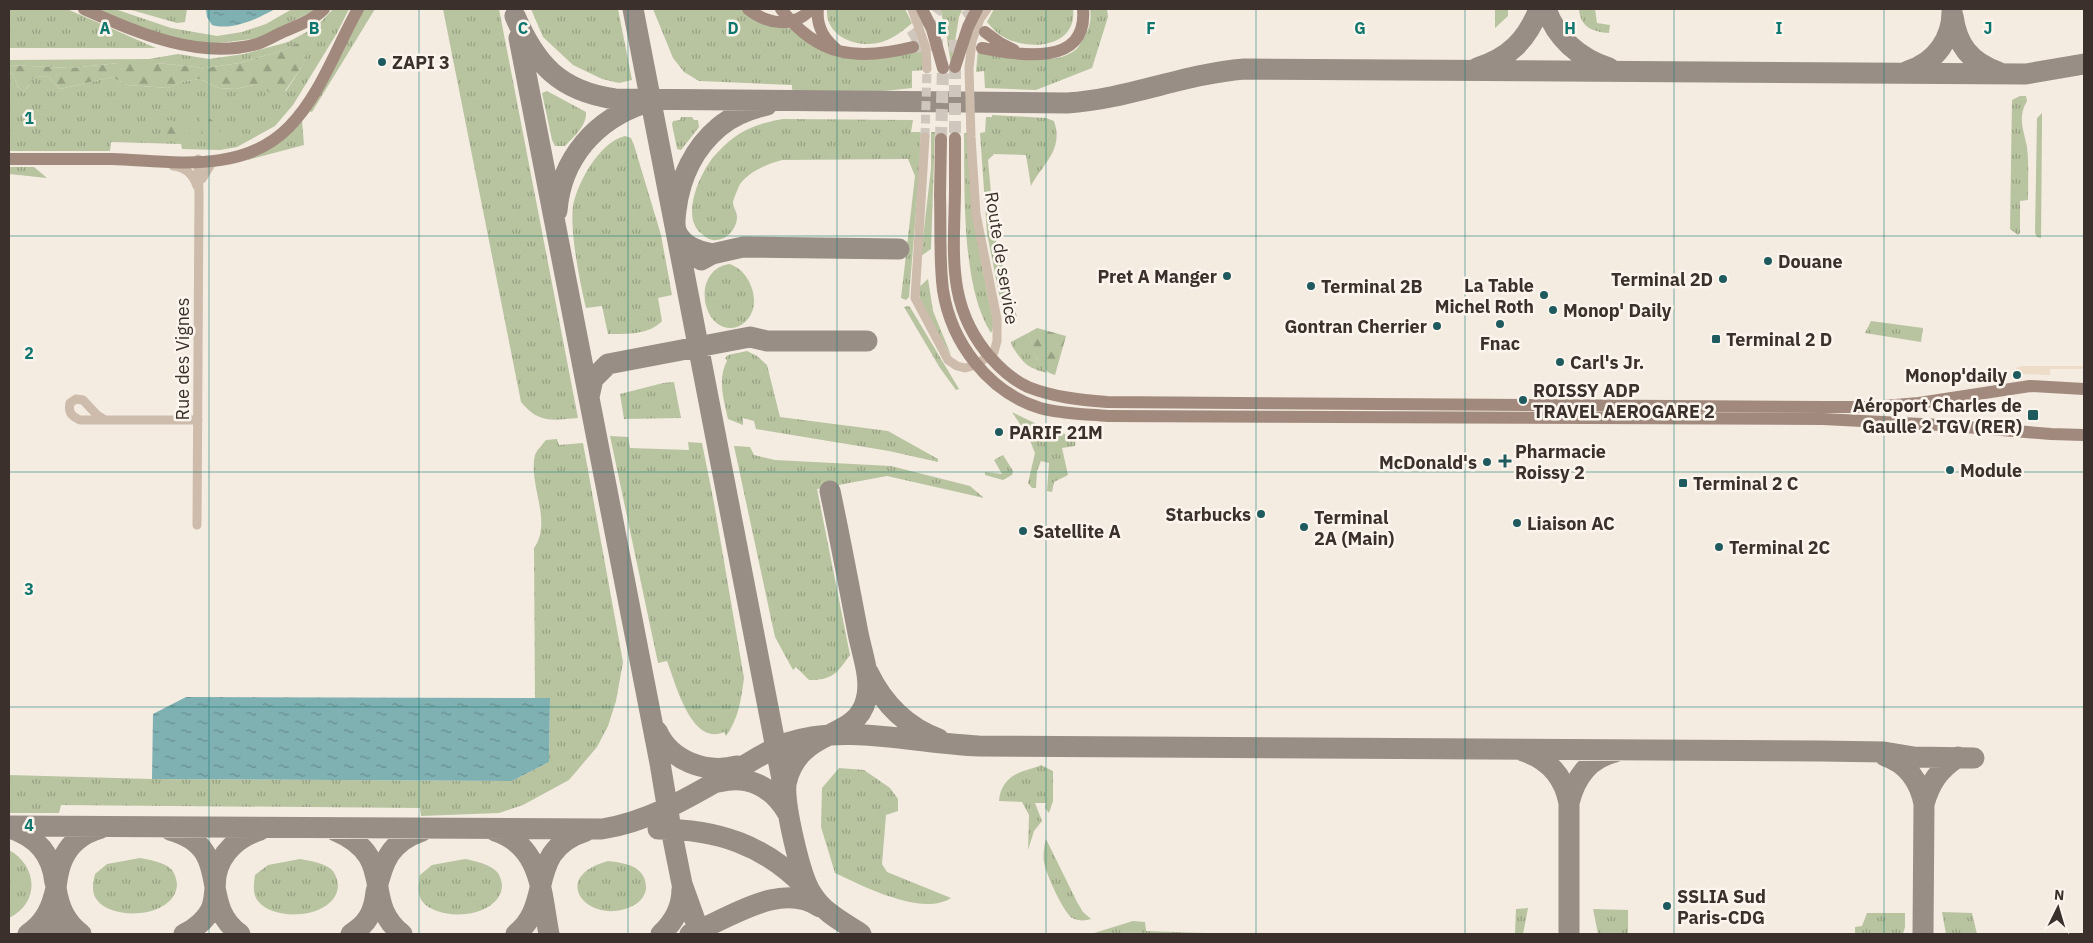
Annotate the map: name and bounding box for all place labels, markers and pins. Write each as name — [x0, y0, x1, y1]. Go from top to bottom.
place label: ZAPI 3 — [392, 51, 450, 74]
marker: ZAPI 3 — [376, 56, 388, 68]
place label: Douane — [1778, 250, 1843, 273]
marker: Douane — [1762, 255, 1774, 267]
place label: Pret A Manger — [1097, 265, 1217, 288]
place label: Terminal 2D — [1611, 268, 1713, 291]
marker: Pret A Manger — [1221, 270, 1233, 282]
marker: Terminal 2D — [1717, 273, 1729, 285]
place label: La Table Michel Roth — [1435, 274, 1534, 318]
place label: Terminal 2B — [1321, 275, 1422, 298]
marker: Terminal 2B — [1305, 280, 1317, 292]
marker: La Table Michel Roth — [1538, 289, 1550, 301]
place label: Monop' Daily — [1563, 299, 1672, 322]
marker: Monop' Daily — [1547, 304, 1559, 316]
place label: Gontran Cherrier — [1284, 315, 1427, 338]
marker: Fnac — [1494, 318, 1506, 330]
marker: Gontran Cherrier — [1431, 320, 1443, 332]
place label: Terminal 2 D — [1726, 328, 1832, 351]
place label: Fnac — [1480, 332, 1520, 355]
marker: Terminal 2 D — [1710, 333, 1722, 345]
place label: Carl's Jr. — [1570, 351, 1644, 374]
marker: Carl's Jr. — [1554, 356, 1566, 368]
place label: Monop'daily — [1905, 364, 2007, 387]
marker: Monop'daily — [2011, 369, 2023, 381]
place label: ROISSY ADP TRAVEL AEROGARE 2 — [1533, 379, 1715, 423]
marker: ROISSY ADP TRAVEL AEROGARE 2 — [1517, 394, 1529, 406]
place label: Aéroport Charles de Gaulle 2 TGV (RER) — [1853, 394, 2022, 438]
marker: Aéroport Charles de Gaulle 2 TGV (RER) — [2026, 408, 2040, 422]
place label: PARIF 21M — [1009, 421, 1103, 444]
marker: PARIF 21M — [993, 426, 1005, 438]
place label: Pharmacie Roissy 2 — [1515, 440, 1606, 484]
place label: McDonald's — [1379, 451, 1477, 474]
marker: Pharmacie Roissy 2 — [1499, 455, 1511, 467]
marker: McDonald's — [1481, 456, 1493, 468]
place label: Module — [1960, 459, 2022, 482]
marker: Module — [1944, 464, 1956, 476]
place label: Terminal 2 C — [1693, 472, 1799, 495]
marker: Terminal 2 C — [1677, 477, 1689, 489]
place label: Starbucks — [1165, 503, 1251, 526]
place label: Terminal 2A (Main) — [1314, 506, 1394, 550]
marker: Starbucks — [1255, 508, 1267, 520]
place label: Liaison AC — [1527, 512, 1615, 535]
marker: Liaison AC — [1511, 517, 1523, 529]
place label: Satellite A — [1033, 520, 1121, 543]
marker: Terminal 2A (Main) — [1298, 521, 1310, 533]
marker: Satellite A — [1017, 525, 1029, 537]
place label: Terminal 2C — [1729, 536, 1830, 559]
marker: Terminal 2C — [1713, 541, 1725, 553]
place label: SSLIA Sud Paris-CDG — [1677, 885, 1766, 929]
marker: SSLIA Sud Paris-CDG — [1661, 900, 1673, 912]

